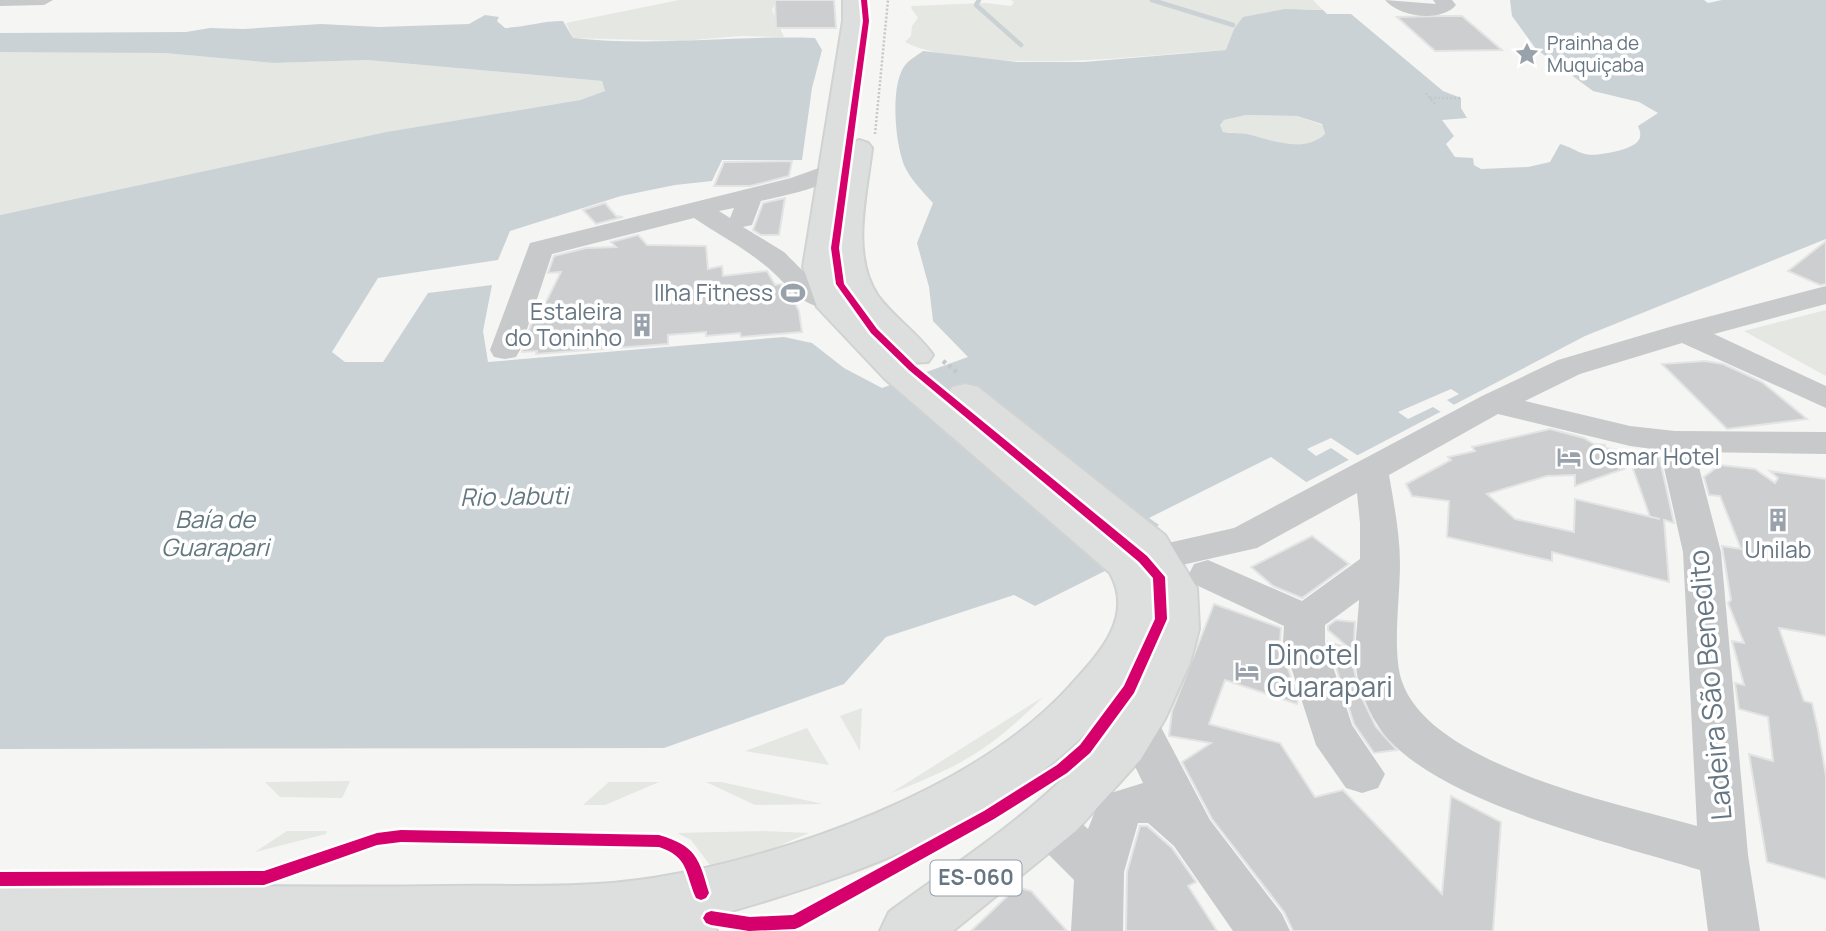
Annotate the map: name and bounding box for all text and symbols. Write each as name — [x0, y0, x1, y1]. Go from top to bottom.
place label: Prainha de Muquiçaba — [1547, 30, 1644, 78]
place icon: Prainha de Muquiçaba — [1513, 40, 1541, 68]
place label: Ilha Fitness — [654, 276, 773, 308]
sports icon: Ilha Fitness — [779, 279, 807, 307]
place label: Estaleira do Toninho — [505, 295, 622, 353]
building icon: Estaleira do Toninho — [628, 311, 656, 339]
place label: Osmar Hotel — [1589, 440, 1720, 472]
hotel icon: Osmar Hotel — [1555, 443, 1583, 471]
water label: Rio Jabuti — [460, 478, 572, 513]
water label: Baía de Guarapari — [161, 502, 272, 563]
building icon: Unilab — [1764, 506, 1792, 534]
place label: Unilab — [1745, 533, 1811, 565]
street label: Ladeira São Benedito — [1678, 548, 1740, 822]
place label: Dinotel Guarapari — [1267, 635, 1393, 705]
hotel icon: Dinotel Guarapari — [1233, 657, 1261, 685]
road number: ES-060 — [930, 860, 1021, 896]

